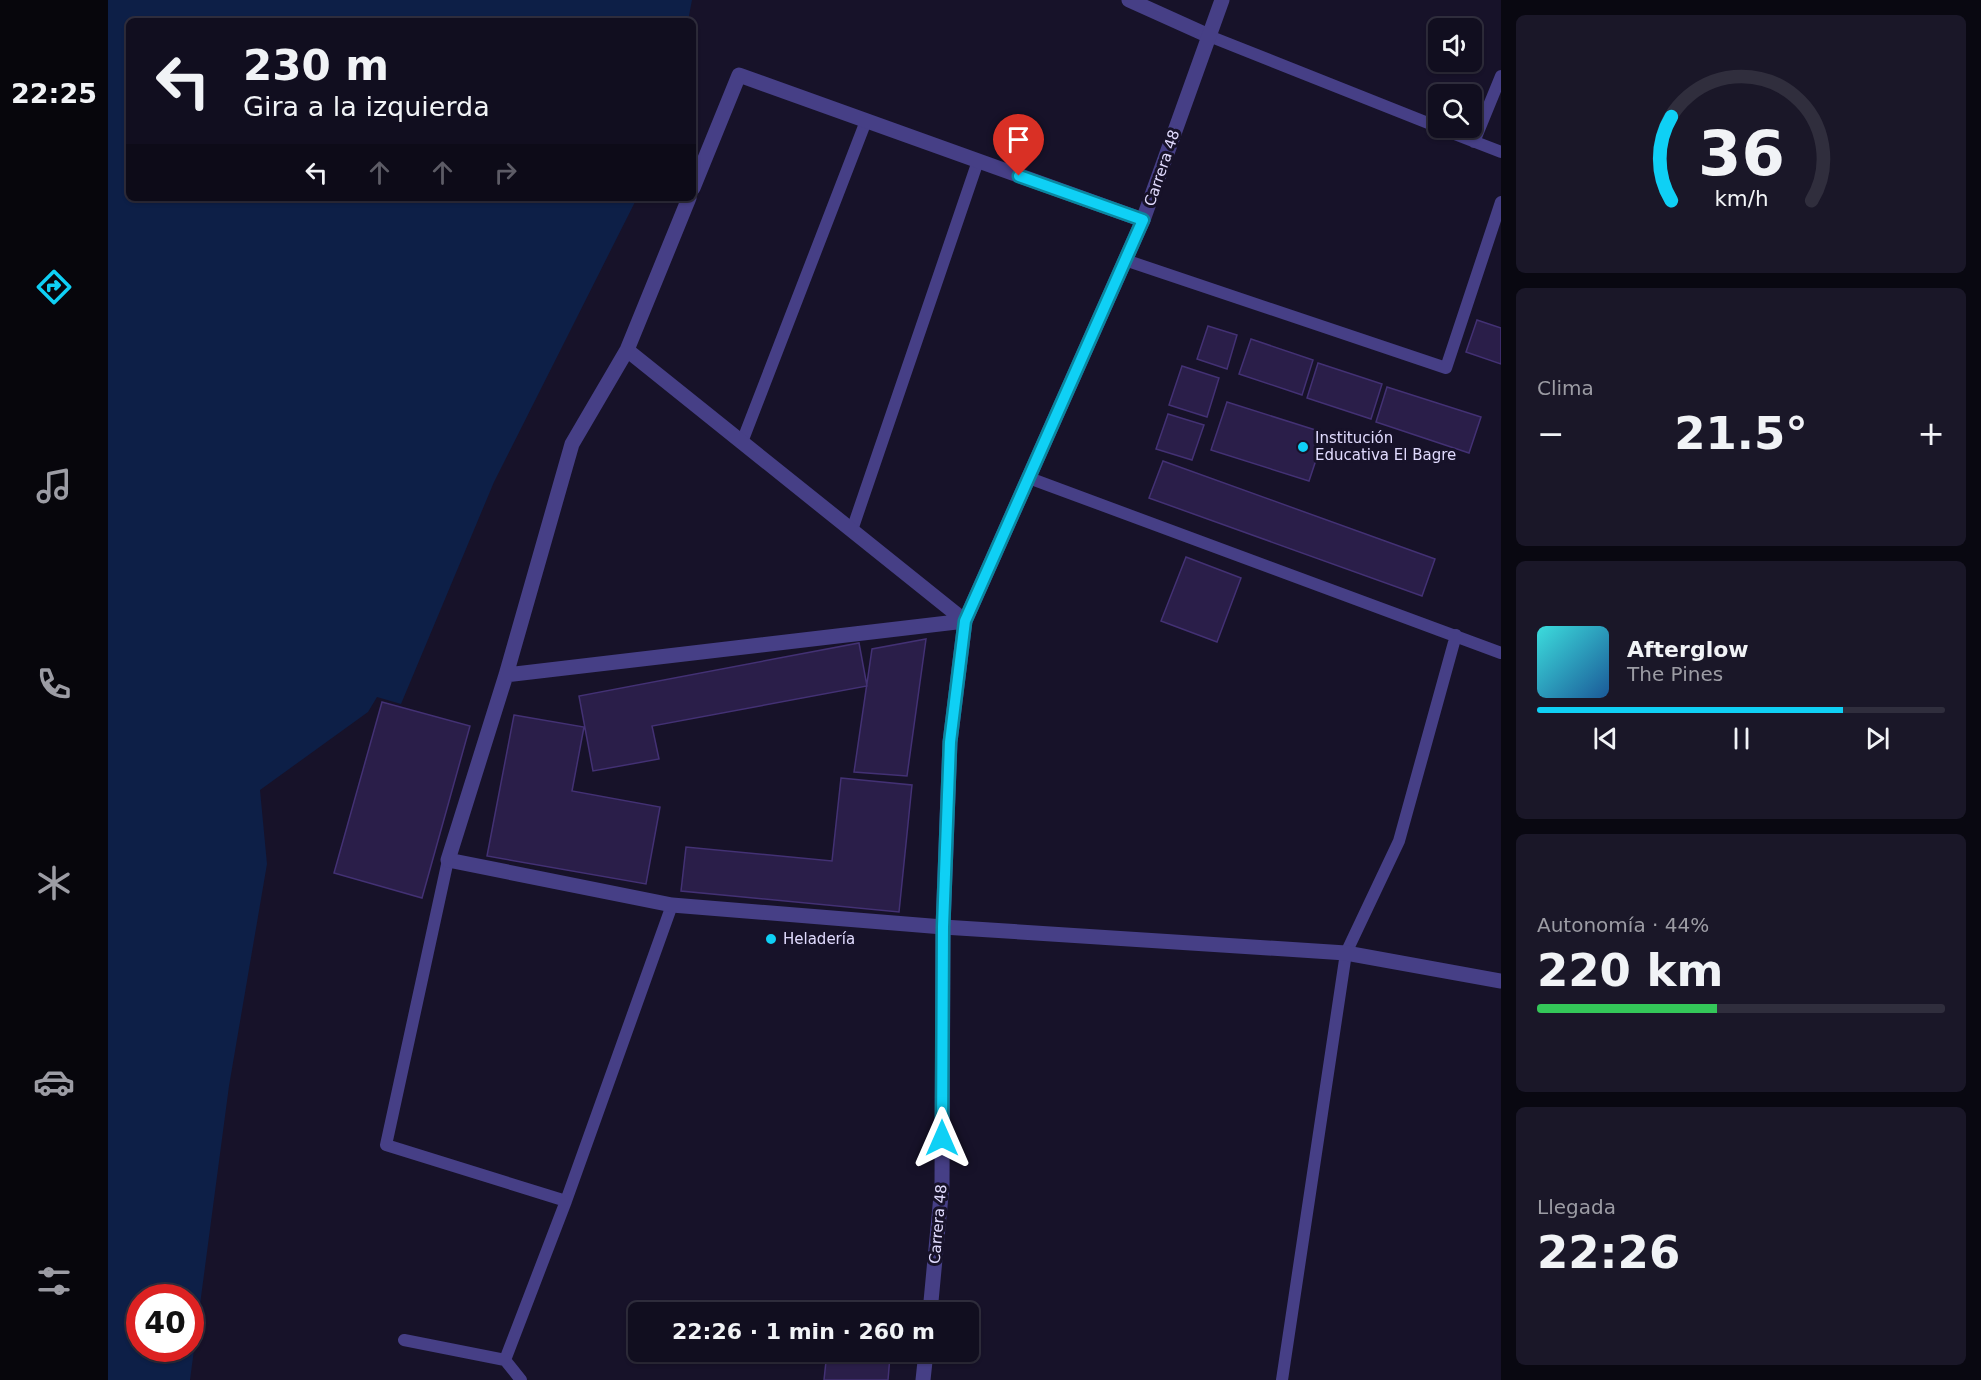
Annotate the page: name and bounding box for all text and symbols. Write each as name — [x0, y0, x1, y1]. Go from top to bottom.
map controls — [1428, 18, 1482, 138]
button: sound — [1428, 18, 1482, 72]
text: 230 m — [243, 41, 389, 90]
icon: left — [144, 42, 222, 120]
text: 22:25 — [11, 78, 97, 109]
button: search — [1428, 84, 1482, 138]
text: Gira a la izquierda — [243, 91, 490, 122]
pin — [993, 114, 1044, 176]
text: 36 — [1698, 117, 1784, 190]
icon: arrive — [1002, 123, 1035, 156]
street label: Carrera 48 — [1140, 127, 1184, 209]
icon: left — [300, 156, 333, 189]
icon: ahead — [363, 156, 396, 189]
icon: ahead — [426, 156, 459, 189]
icon: right — [489, 156, 522, 189]
text: km/h — [1714, 186, 1768, 211]
icon: directions — [33, 266, 75, 308]
text: Clima — [1537, 376, 1594, 400]
text: 21.5° — [1674, 407, 1808, 460]
text: − — [1537, 414, 1565, 453]
text: + — [1917, 414, 1945, 453]
place label: Institución Educativa El Bagre — [1315, 429, 1456, 464]
marker: Institución Educativa El Bagre — [1296, 440, 1310, 454]
icon: music — [33, 465, 75, 507]
text: Afterglow — [1627, 637, 1749, 662]
text: The Pines — [1627, 662, 1723, 686]
icon: phone — [33, 663, 75, 705]
icon: previous — [1589, 722, 1622, 755]
icon: pause — [1725, 722, 1758, 755]
icon: next — [1861, 722, 1894, 755]
icon: climate — [33, 862, 75, 904]
text: Autonomía · 44% — [1537, 913, 1709, 937]
place label: Heladería — [783, 930, 855, 948]
marker: Heladería — [764, 932, 778, 946]
text: 220 km — [1537, 944, 1723, 997]
icon: car — [33, 1061, 75, 1103]
position arrow — [910, 1106, 974, 1170]
street label: Carrera 48 — [926, 1183, 950, 1265]
text: Llegada — [1537, 1195, 1616, 1219]
text: 22:26 — [1537, 1226, 1680, 1279]
icon: filters — [33, 1260, 75, 1302]
speed limit sign: 40 — [126, 1284, 204, 1362]
text: 22:26 · 1 min · 260 m — [672, 1319, 935, 1344]

